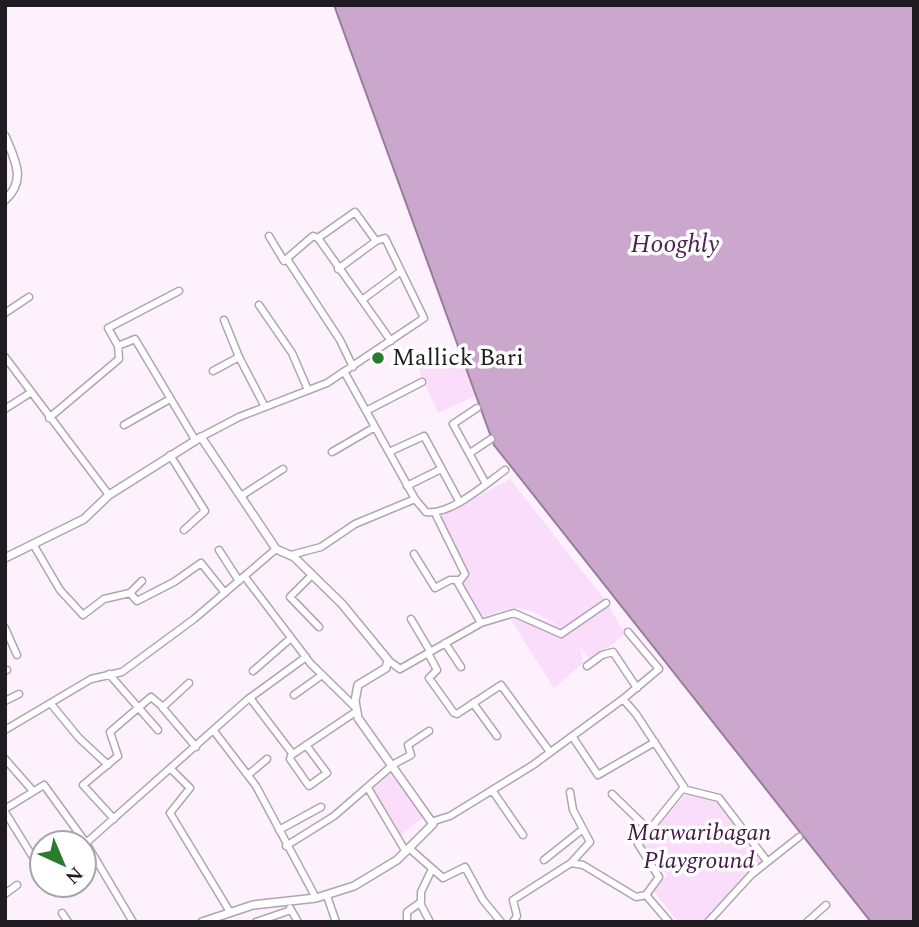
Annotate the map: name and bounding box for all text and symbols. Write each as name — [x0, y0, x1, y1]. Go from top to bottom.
water label: Hooghly — [631, 224, 720, 264]
place label: Mallick Bari — [392, 340, 524, 376]
marker: Mallick Bari — [370, 350, 386, 366]
park label: Marwaribagan Playground — [627, 815, 771, 879]
north arrow — [28, 829, 98, 899]
text: N — [58, 859, 89, 891]

